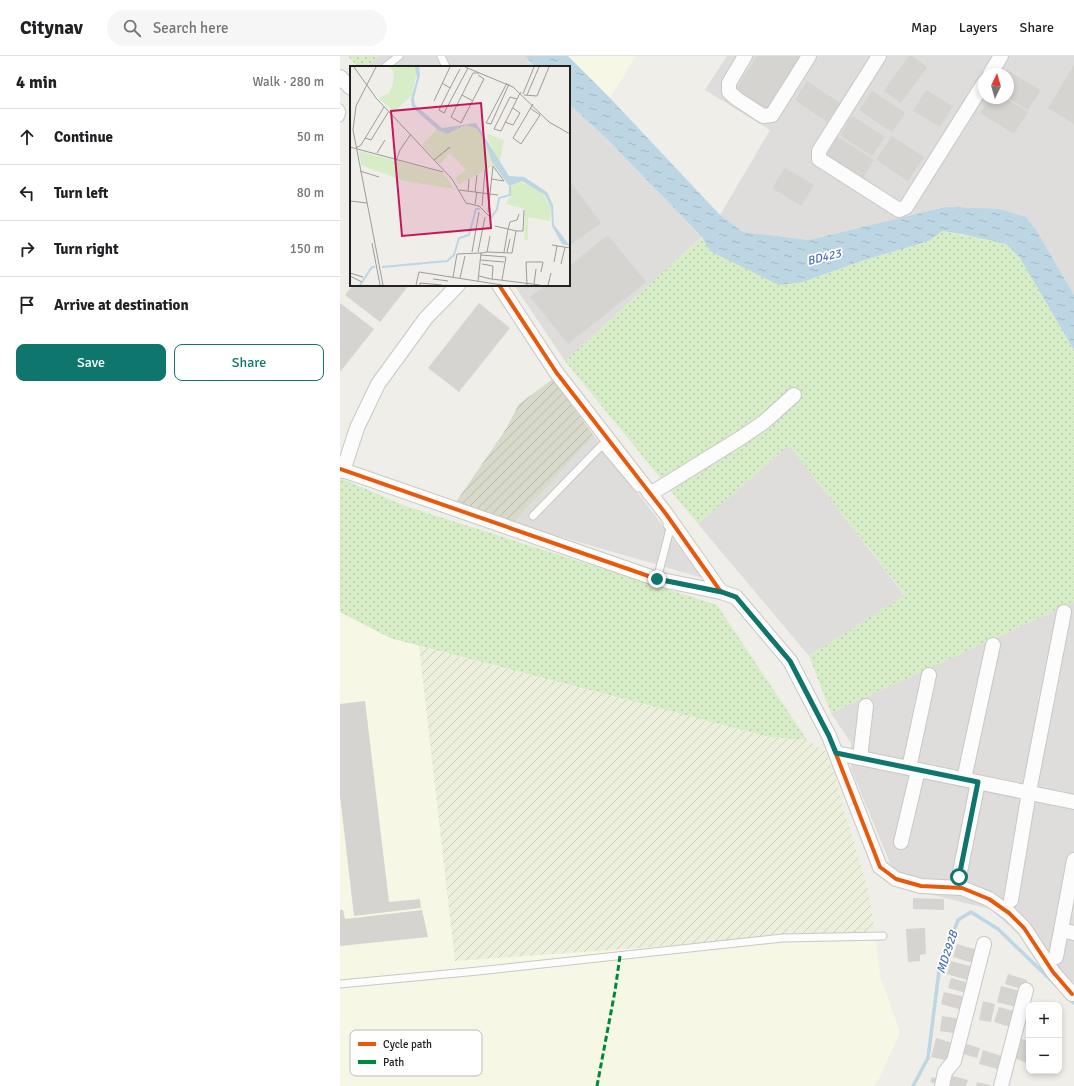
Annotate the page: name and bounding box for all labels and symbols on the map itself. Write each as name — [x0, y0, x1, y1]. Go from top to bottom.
inset map — [350, 66, 570, 286]
north arrow — [978, 68, 1014, 104]
water label: BD423 — [806, 246, 844, 269]
route end — [648, 570, 666, 588]
route start — [950, 868, 968, 886]
water label: MD292B — [934, 928, 962, 975]
legend — [350, 1030, 482, 1076]
text: Cycle path — [383, 1038, 432, 1051]
text: Path — [383, 1056, 404, 1069]

